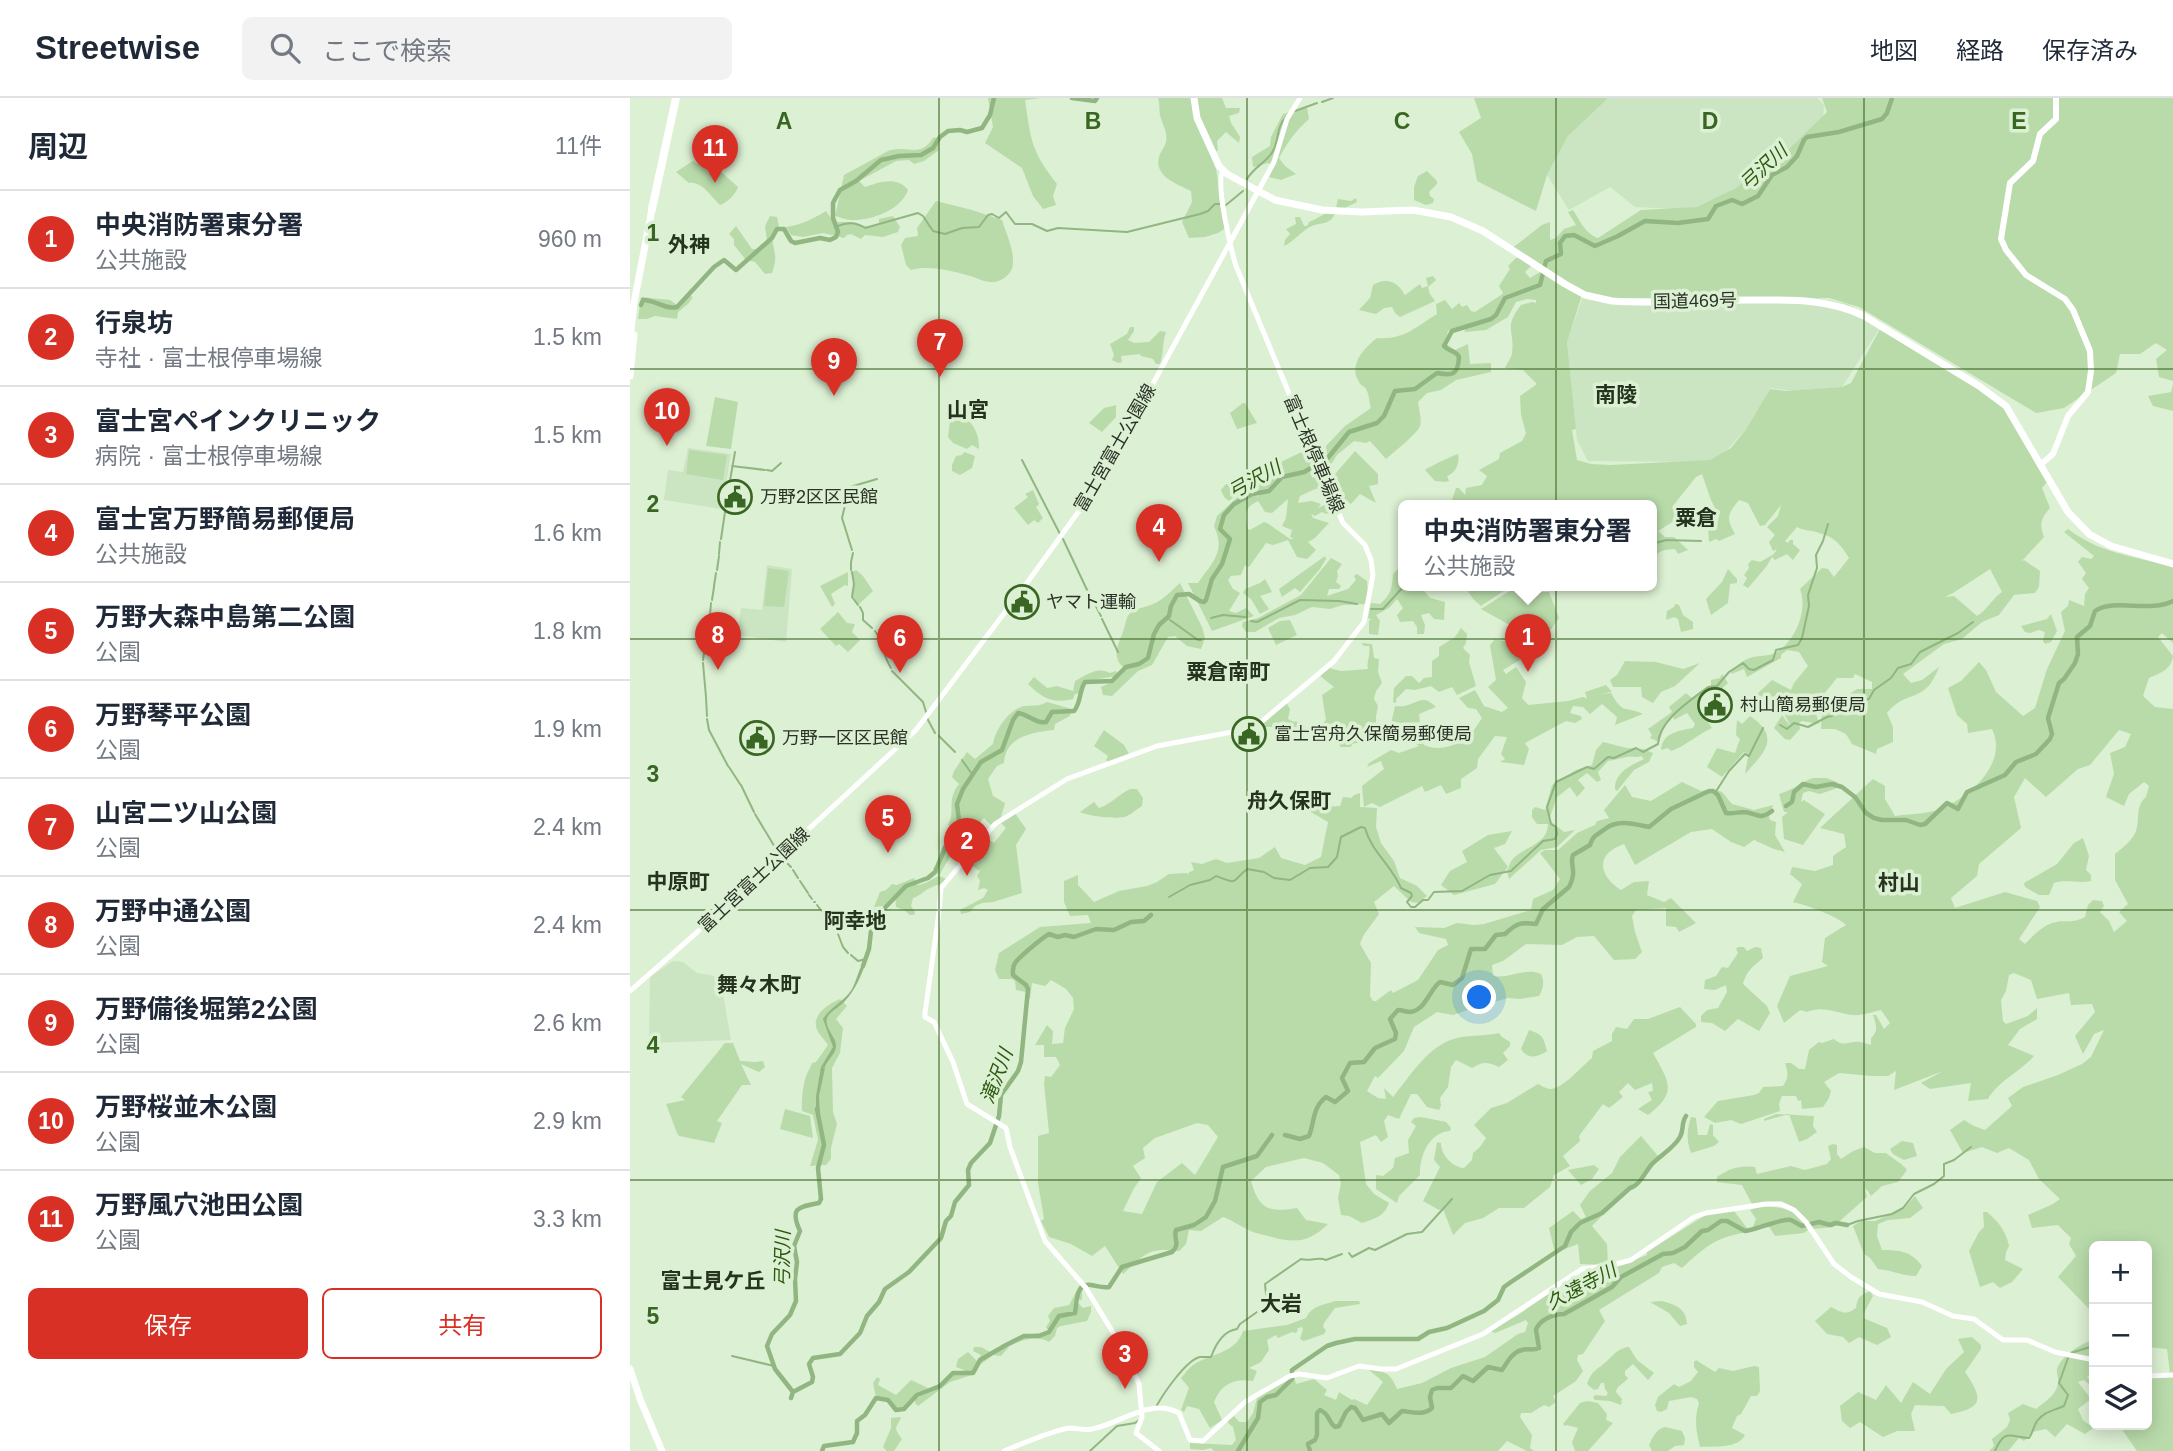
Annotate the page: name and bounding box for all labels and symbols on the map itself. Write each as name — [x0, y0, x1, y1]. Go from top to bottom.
text: A — [776, 108, 792, 134]
text: B — [1085, 108, 1101, 134]
text: C — [1394, 108, 1410, 134]
text: D — [1702, 108, 1718, 134]
text: E — [2011, 108, 2027, 134]
pin: 11 — [692, 125, 738, 183]
water label: 弓沢川 — [1735, 139, 1793, 194]
text: 1 — [647, 220, 660, 246]
district label: 外神 — [668, 233, 710, 256]
street label: 国道469号 — [1653, 290, 1737, 312]
pin: 7 — [917, 319, 963, 377]
pin: 9 — [811, 338, 857, 396]
street label: 富士宮富士公園線 — [1070, 381, 1160, 515]
district label: 南陵 — [1595, 383, 1637, 406]
pin: 10 — [644, 388, 690, 446]
street label: 富士根停車場線 — [1280, 392, 1348, 516]
district label: 山宮 — [947, 398, 989, 421]
water label: 弓沢川 — [1224, 455, 1286, 502]
public building icon: 万野2区区民館 — [716, 478, 754, 516]
place label: 万野2区区民館 — [760, 487, 878, 507]
text: 2 — [647, 491, 659, 517]
pin: 4 — [1136, 504, 1182, 562]
district label: 粟倉 — [1675, 506, 1717, 529]
public building icon: ヤマト運輸 — [1003, 583, 1041, 621]
place label: ヤマト運輸 — [1046, 592, 1136, 612]
pin: 8 — [695, 612, 741, 670]
pin: 1 — [1505, 614, 1551, 672]
pin: 6 — [877, 615, 923, 673]
district label: 粟倉南町 — [1186, 660, 1270, 683]
public building icon: 村山簡易郵便局 — [1696, 686, 1734, 724]
place label: 村山簡易郵便局 — [1740, 695, 1866, 715]
public building icon: 富士宮舟久保簡易郵便局 — [1230, 715, 1268, 753]
public building icon: 万野一区区民館 — [738, 719, 776, 757]
place label: 富士宮舟久保簡易郵便局 — [1274, 724, 1472, 744]
place label: 万野一区区民館 — [782, 728, 908, 748]
text: 3 — [647, 761, 659, 787]
district label: 舟久保町 — [1247, 789, 1331, 812]
pin: 5 — [865, 795, 911, 853]
pin: 2 — [944, 818, 990, 876]
street label: 富士宮富士公園線 — [695, 824, 813, 936]
district label: 中原町 — [647, 870, 710, 893]
district label: 村山 — [1878, 871, 1920, 894]
district label: 阿幸地 — [824, 909, 887, 932]
district label: 舞々木町 — [717, 973, 801, 996]
your location — [1462, 980, 1496, 1014]
text: 4 — [647, 1032, 660, 1058]
water label: 滝沢川 — [976, 1044, 1017, 1107]
water label: 弓沢川 — [772, 1228, 794, 1288]
water label: 久遠寺川 — [1543, 1258, 1621, 1314]
district label: 富士見ケ丘 — [661, 1269, 766, 1292]
district label: 大岩 — [1260, 1292, 1302, 1315]
text: 5 — [647, 1303, 660, 1329]
pin: 3 — [1102, 1331, 1148, 1389]

